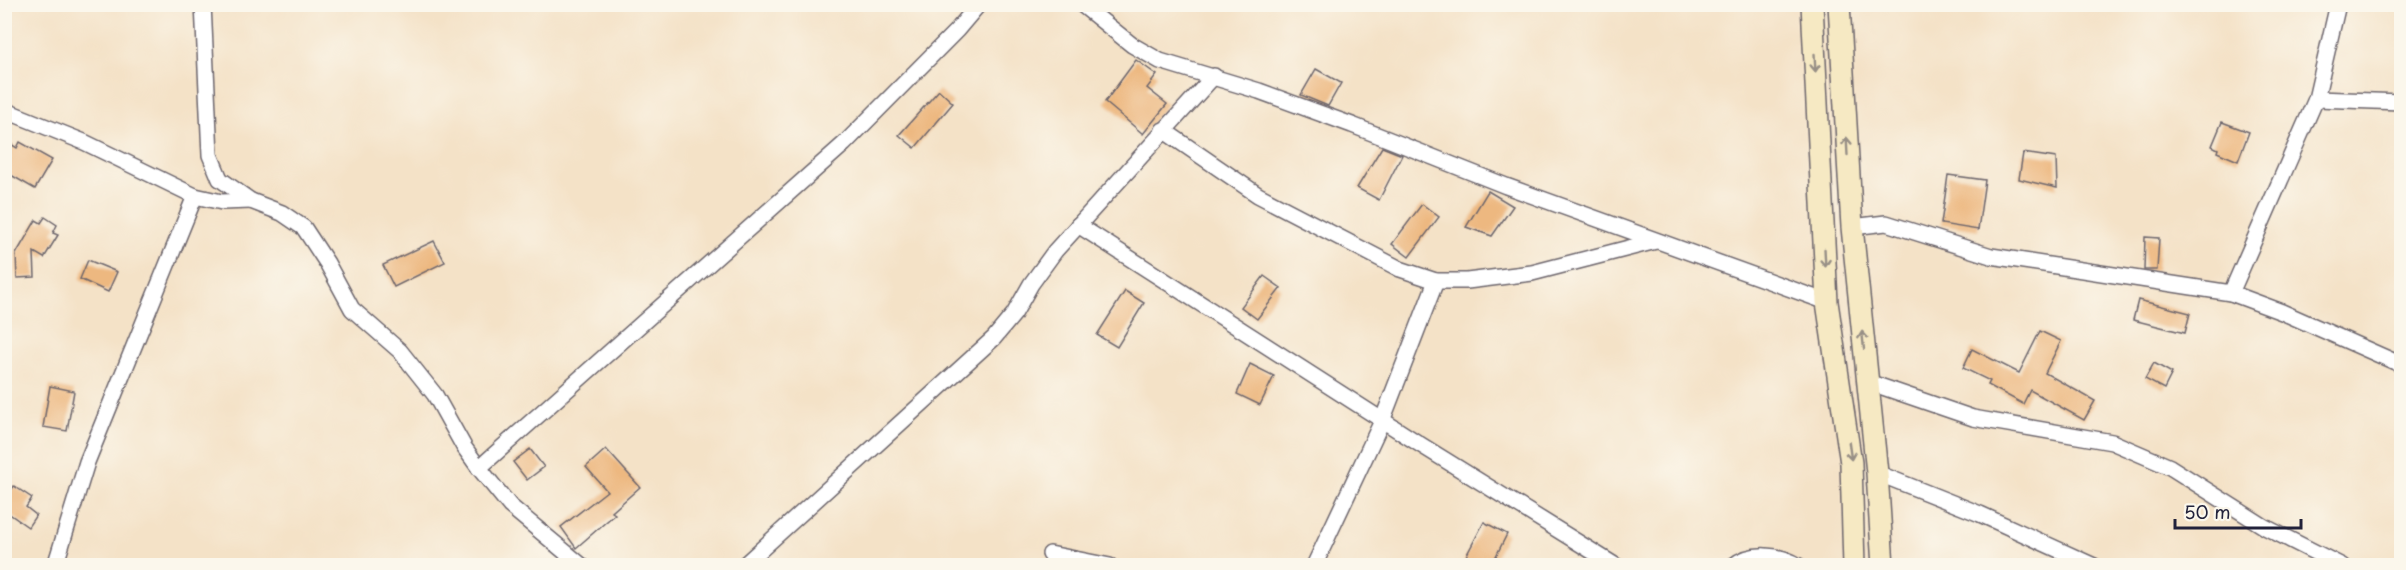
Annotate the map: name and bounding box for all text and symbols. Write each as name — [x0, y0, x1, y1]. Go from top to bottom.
one-way arrow — [1809, 52, 1820, 72]
one-way arrow — [1842, 136, 1853, 156]
one-way arrow — [1819, 247, 1830, 267]
one-way arrow — [1857, 330, 1868, 350]
one-way arrow — [1844, 440, 1855, 460]
scale bar — [2175, 492, 2301, 530]
text: 50 m — [2184, 498, 2231, 525]

